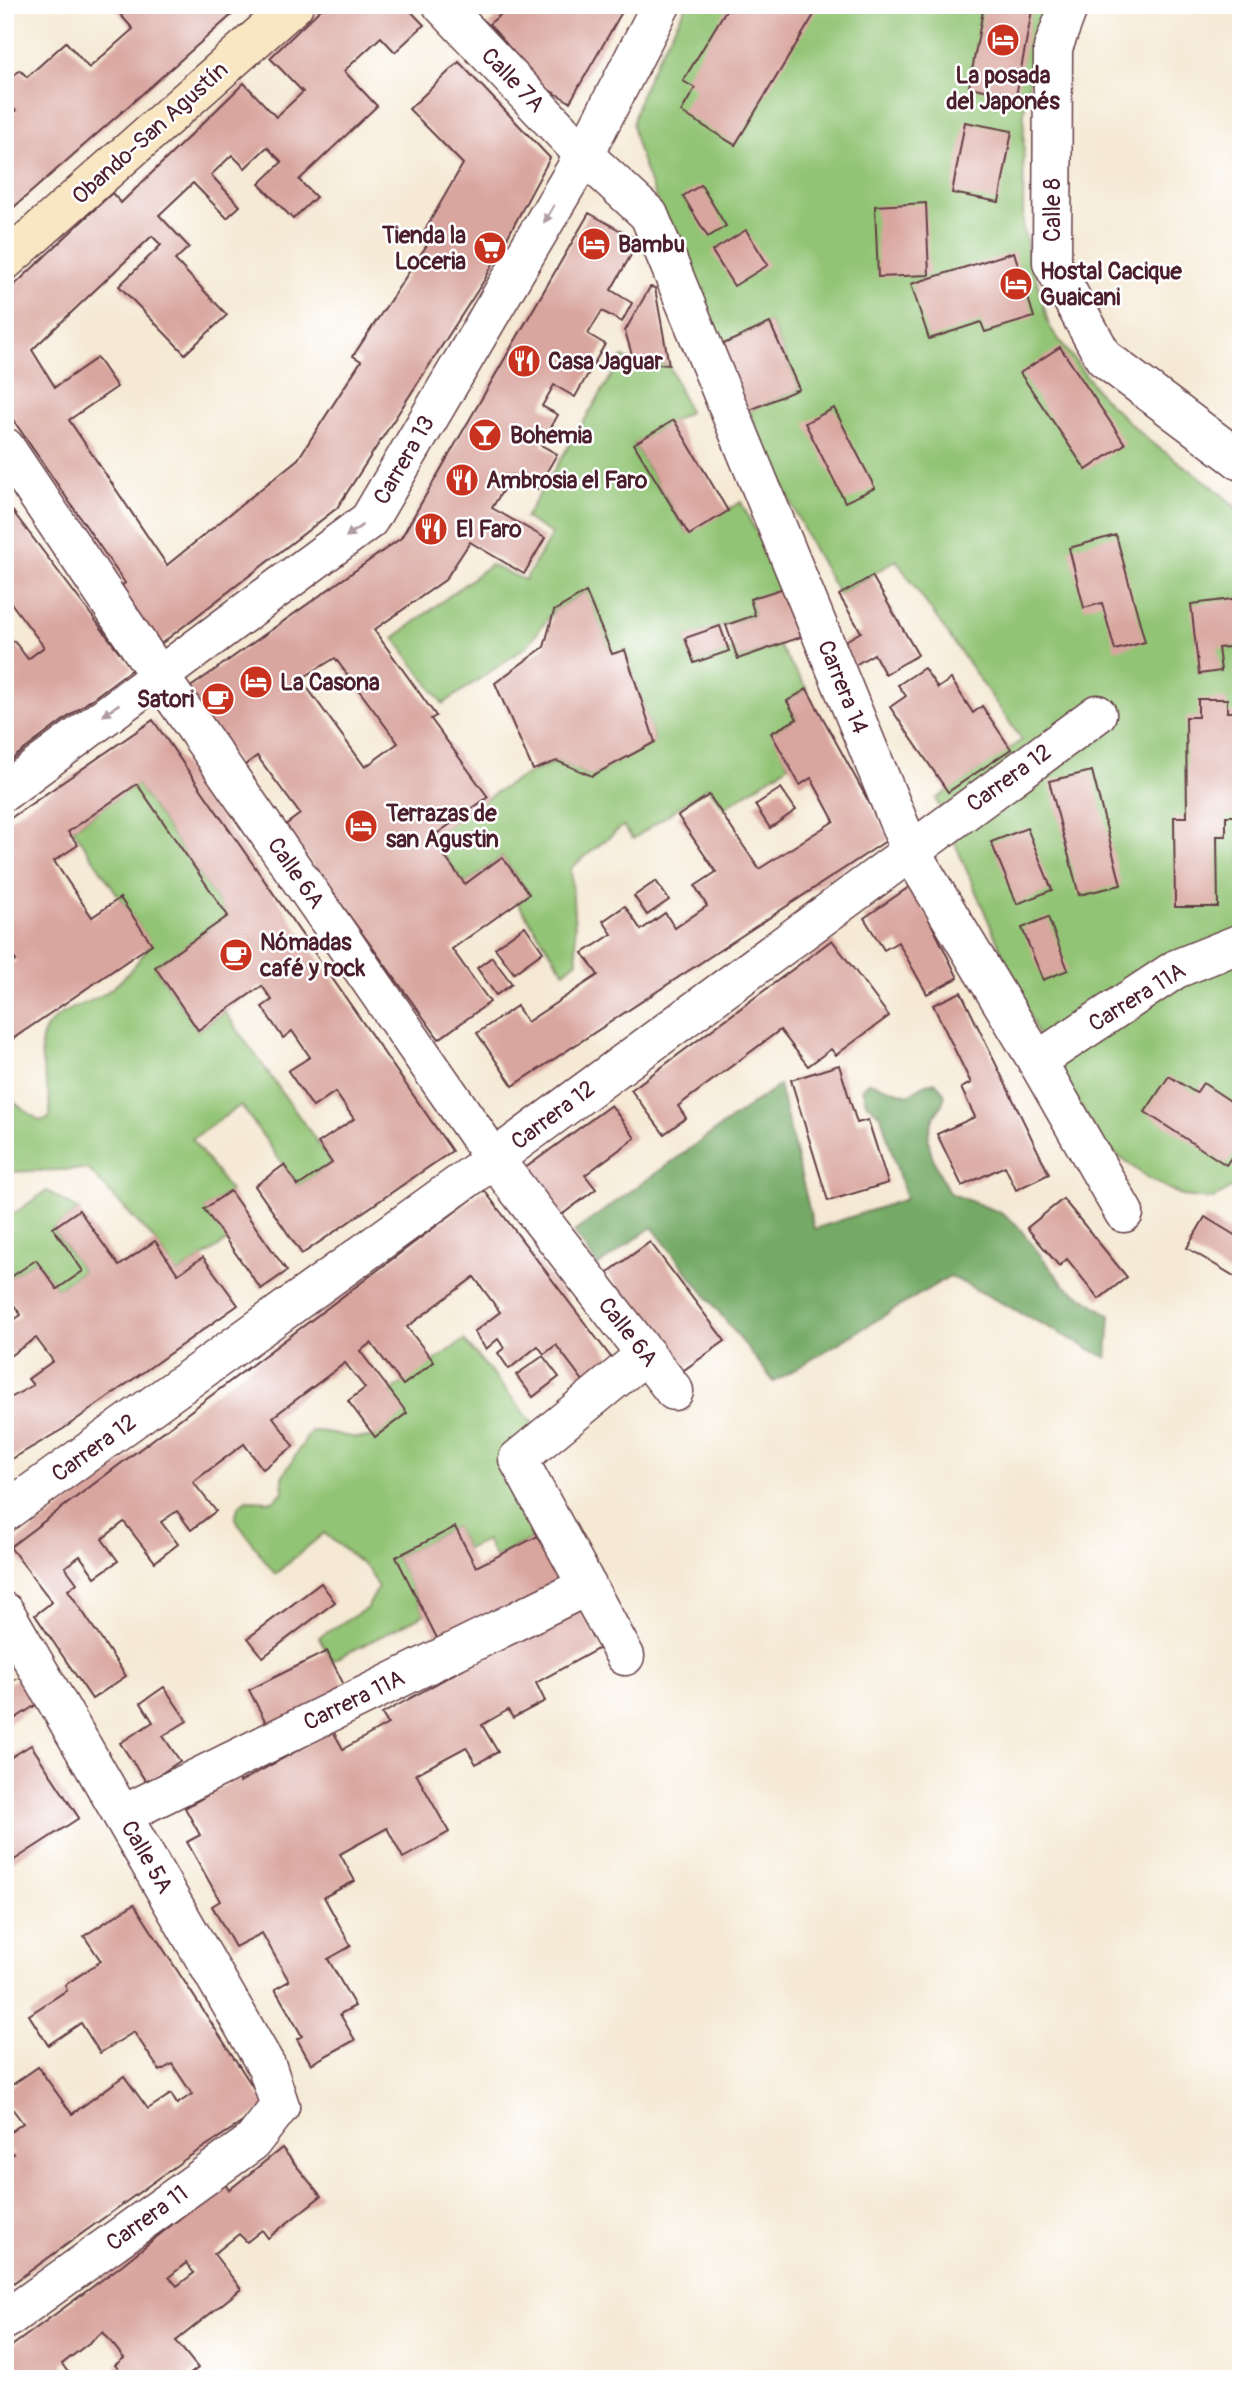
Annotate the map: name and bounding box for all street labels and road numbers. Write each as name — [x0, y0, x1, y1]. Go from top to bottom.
street label: Calle 7A — [475, 41, 551, 119]
street label: Obando-San Agustín — [66, 55, 234, 211]
street label: Calle 8 — [1038, 178, 1067, 242]
street label: Carrera 13 — [367, 410, 441, 510]
street label: Carrera 14 — [811, 636, 875, 738]
street label: Carrera 12 — [961, 737, 1057, 819]
street label: Calle 6A — [261, 832, 331, 914]
street label: Carrera 11A — [1083, 956, 1191, 1038]
street label: Carrera 12 — [505, 1074, 601, 1156]
street label: Calle 6A — [592, 1291, 664, 1373]
street label: Carrera 12 — [46, 1407, 142, 1489]
street label: Carrera 11A — [299, 1663, 409, 1737]
street label: Calle 5A — [115, 1815, 179, 1899]
street label: Carrera 11 — [100, 2179, 194, 2257]

